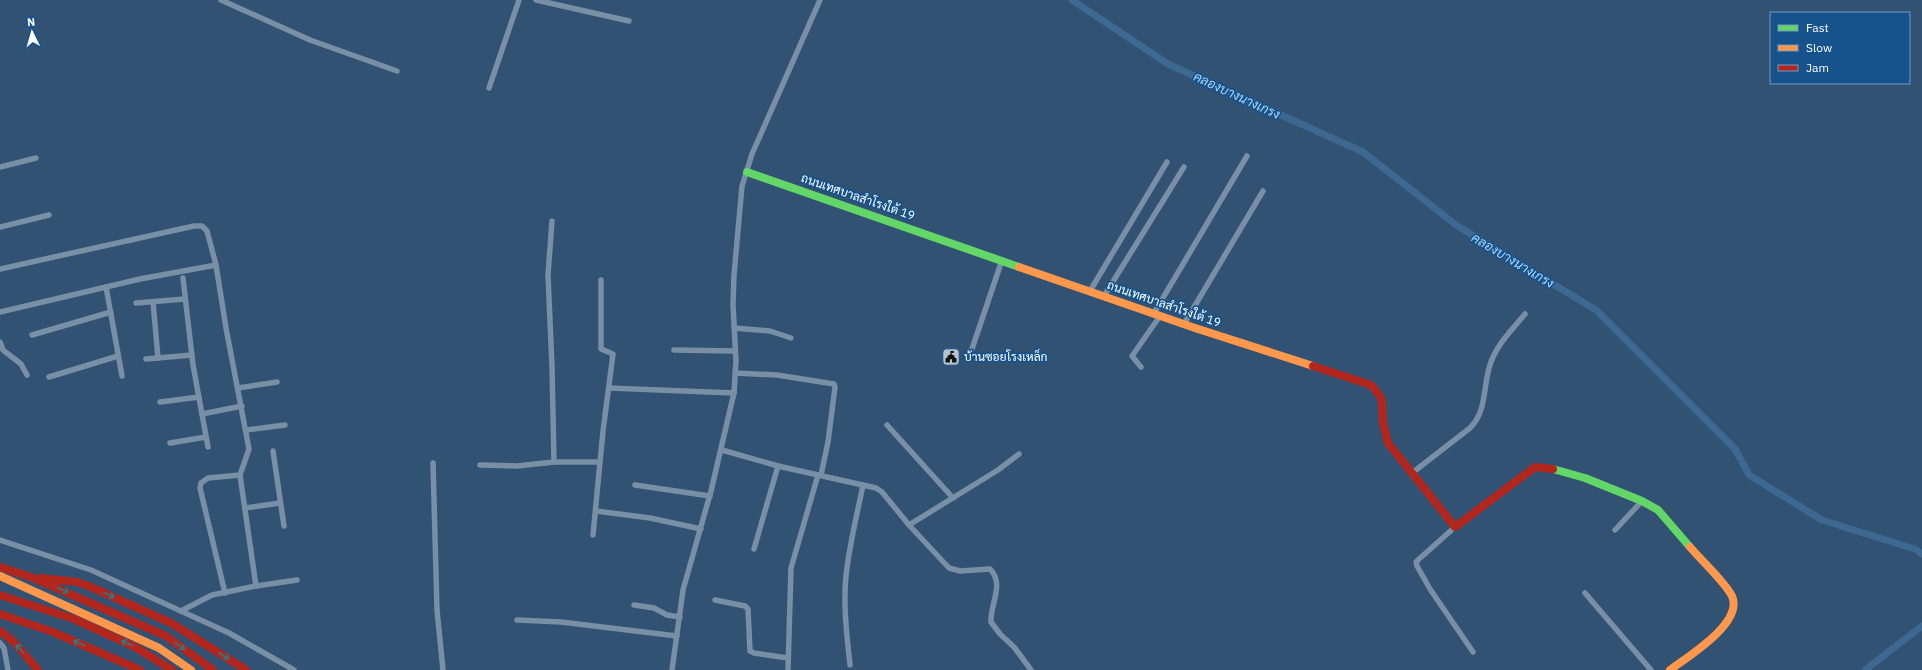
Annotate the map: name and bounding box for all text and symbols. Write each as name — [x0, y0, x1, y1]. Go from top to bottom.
north arrow — [12, 12, 52, 52]
legend — [1770, 12, 1910, 84]
text: N — [27, 15, 36, 29]
text: Fast — [1806, 20, 1829, 35]
text: Slow — [1806, 40, 1832, 55]
text: Jam — [1806, 60, 1829, 75]
water label: คลองบางนางเกรง — [1191, 68, 1283, 123]
street label: ถนนเทศบาลสำโรงใต้ 19 — [799, 170, 917, 223]
water label: คลองบางนางเกรง — [1468, 229, 1557, 292]
street label: ถนนเทศบาลสำโรงใต้ 19 — [1105, 277, 1223, 330]
public building icon: บ้านซอยโรงเหล็ก — [941, 347, 961, 367]
place label: บ้านซอยโรงเหล็ก — [964, 348, 1048, 364]
one-way arrow — [56, 587, 68, 595]
one-way arrow — [103, 592, 115, 599]
one-way arrow — [73, 639, 85, 646]
one-way arrow — [121, 639, 133, 646]
one-way arrow — [174, 642, 185, 650]
one-way arrow — [16, 644, 25, 654]
one-way arrow — [218, 652, 230, 660]

